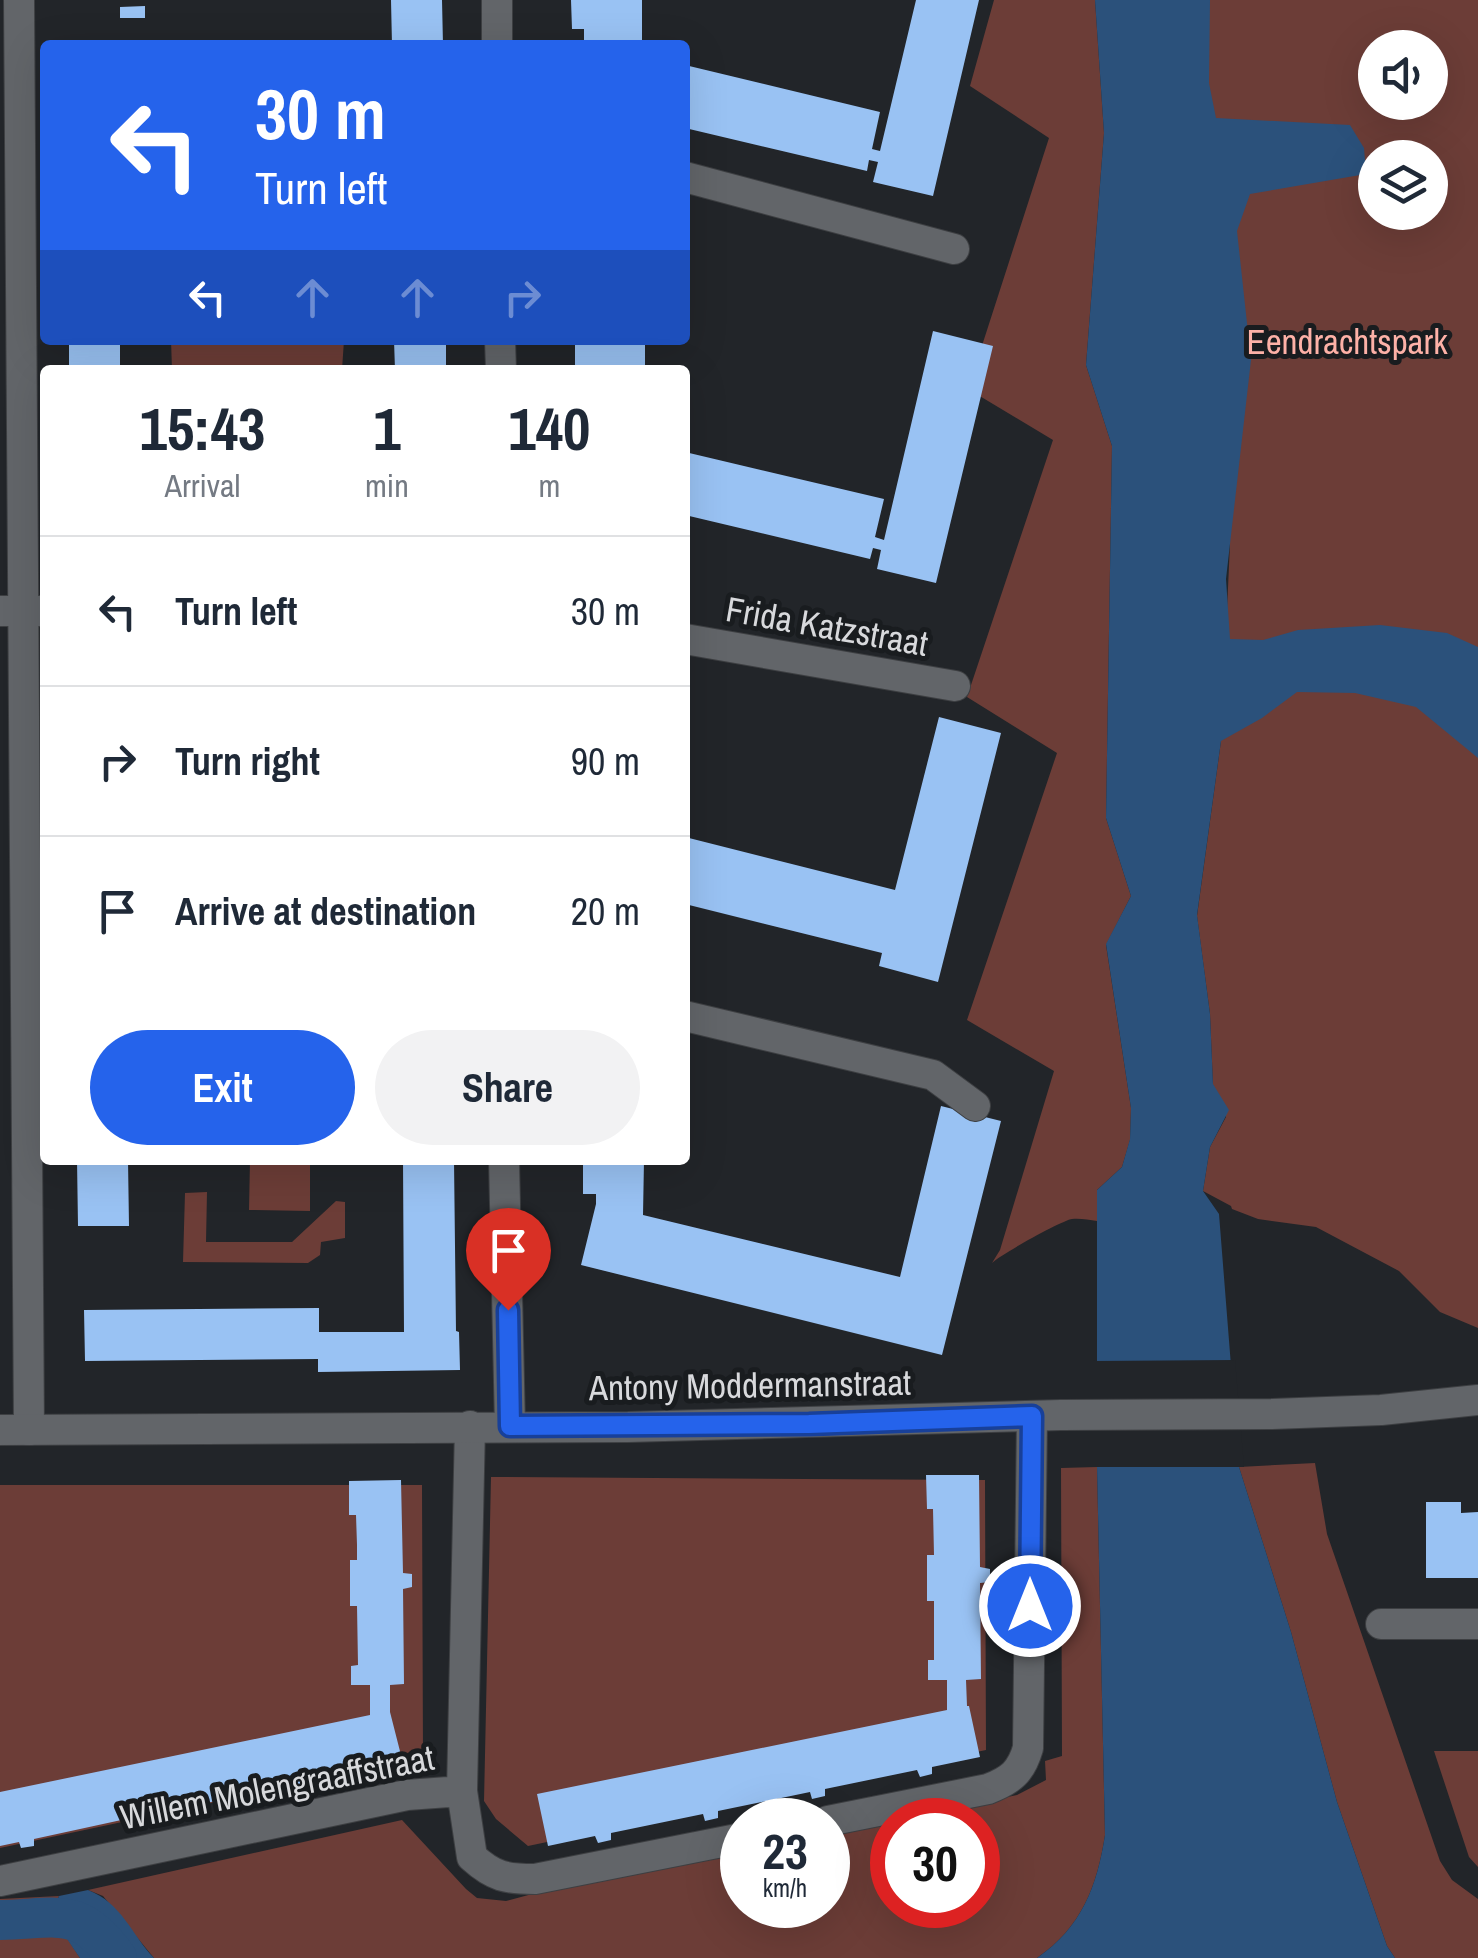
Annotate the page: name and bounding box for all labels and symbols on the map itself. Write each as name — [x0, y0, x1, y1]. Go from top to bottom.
park label: Eendrachtspark — [1246, 318, 1448, 365]
street label: Frida Katzstraat — [722, 585, 932, 667]
pin — [466, 1208, 551, 1311]
street label: Antony Moddermanstraat — [587, 1359, 912, 1411]
position arrow — [978, 1554, 1082, 1658]
street label: Willem Molengraaffstraat — [116, 1734, 438, 1840]
speed limit sign: 30 — [870, 1798, 1000, 1928]

